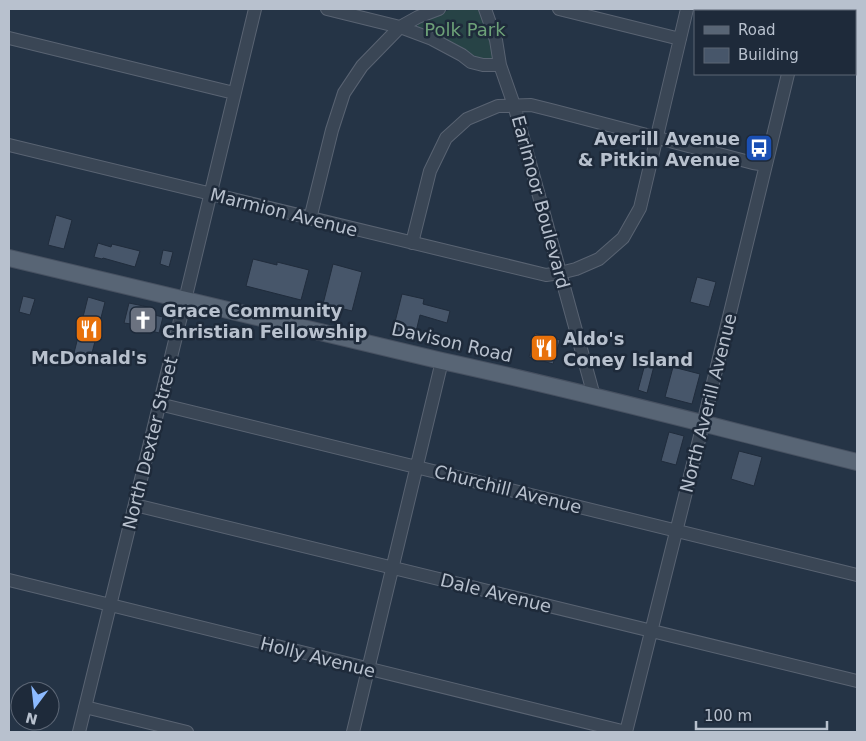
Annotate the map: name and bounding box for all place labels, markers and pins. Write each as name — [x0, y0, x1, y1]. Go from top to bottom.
place label: Averill Avenue & Pitkin Avenue — [578, 128, 740, 170]
bus stop icon: Averill Avenue & Pitkin Avenue — [744, 133, 774, 163]
place label: Grace Community Christian Fellowship — [162, 300, 368, 342]
church icon: Grace Community Christian Fellowship — [128, 305, 158, 335]
restaurant icon: McDonald's — [74, 314, 104, 344]
place label: Aldo's Coney Island — [563, 328, 693, 370]
restaurant icon: Aldo's Coney Island — [529, 333, 559, 363]
place label: McDonald's — [31, 347, 147, 368]

